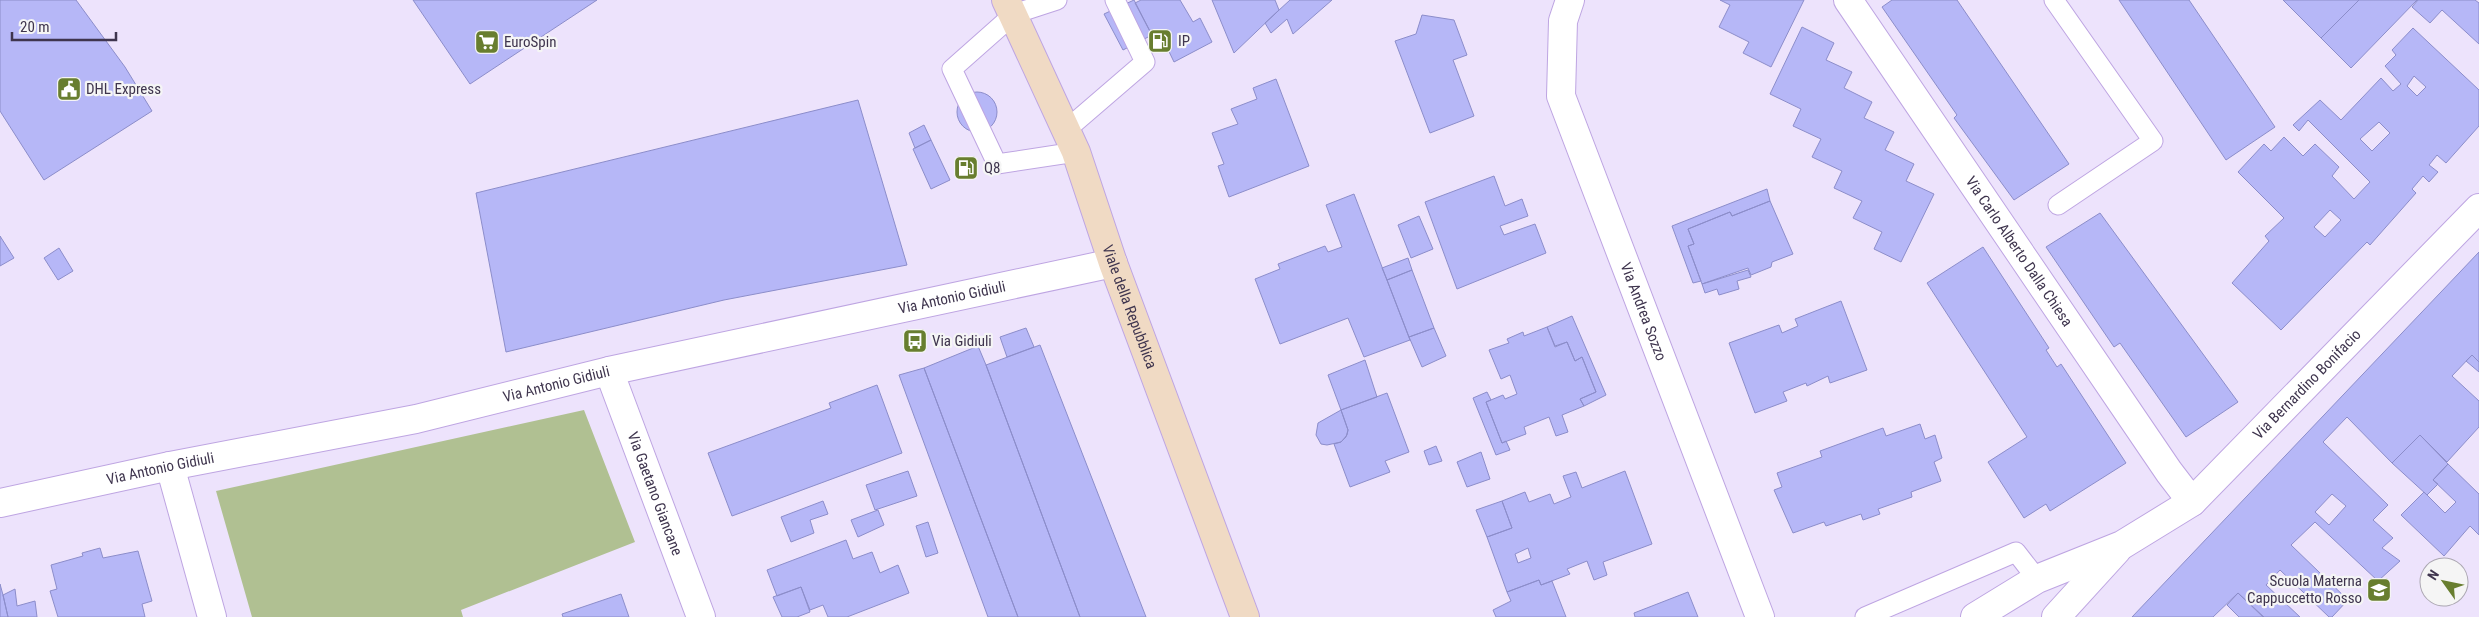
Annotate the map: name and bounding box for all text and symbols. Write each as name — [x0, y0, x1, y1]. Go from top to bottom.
scale bar — [12, 10, 116, 42]
text: 20 m — [20, 18, 50, 36]
fuel station icon: IP — [1147, 28, 1173, 54]
supermarket icon: EuroSpin — [474, 29, 500, 55]
place label: IP — [1178, 32, 1190, 50]
place label: EuroSpin — [504, 33, 556, 51]
public building icon: DHL Express — [56, 76, 82, 102]
place label: DHL Express — [86, 80, 161, 98]
fuel station icon: Q8 — [953, 155, 979, 181]
place label: Q8 — [984, 159, 1000, 177]
street label: Via Carlo Alberto Dalla Chiesa — [1962, 173, 2076, 330]
street label: Viale della Repubblica — [1099, 242, 1161, 371]
street label: Via Andrea Sozzo — [1616, 260, 1670, 363]
street label: Via Antonio Gidiuli — [897, 277, 1007, 318]
street label: Via Bernardino Bonifacio — [2249, 325, 2365, 443]
bus stop icon: Via Gidiuli — [902, 328, 928, 354]
place label: Via Gidiuli — [932, 332, 992, 350]
street label: Via Antonio Gidiuli — [501, 362, 612, 406]
street label: Via Gaetano Giancane — [624, 429, 686, 558]
street label: Via Antonio Gidiuli — [105, 449, 216, 489]
north arrow — [2419, 557, 2469, 607]
text: N — [2424, 567, 2442, 583]
place label: Scuola Materna Cappuccetto Rosso — [2247, 572, 2362, 607]
school or university icon: Scuola Materna Cappuccetto Rosso — [2366, 577, 2392, 603]

